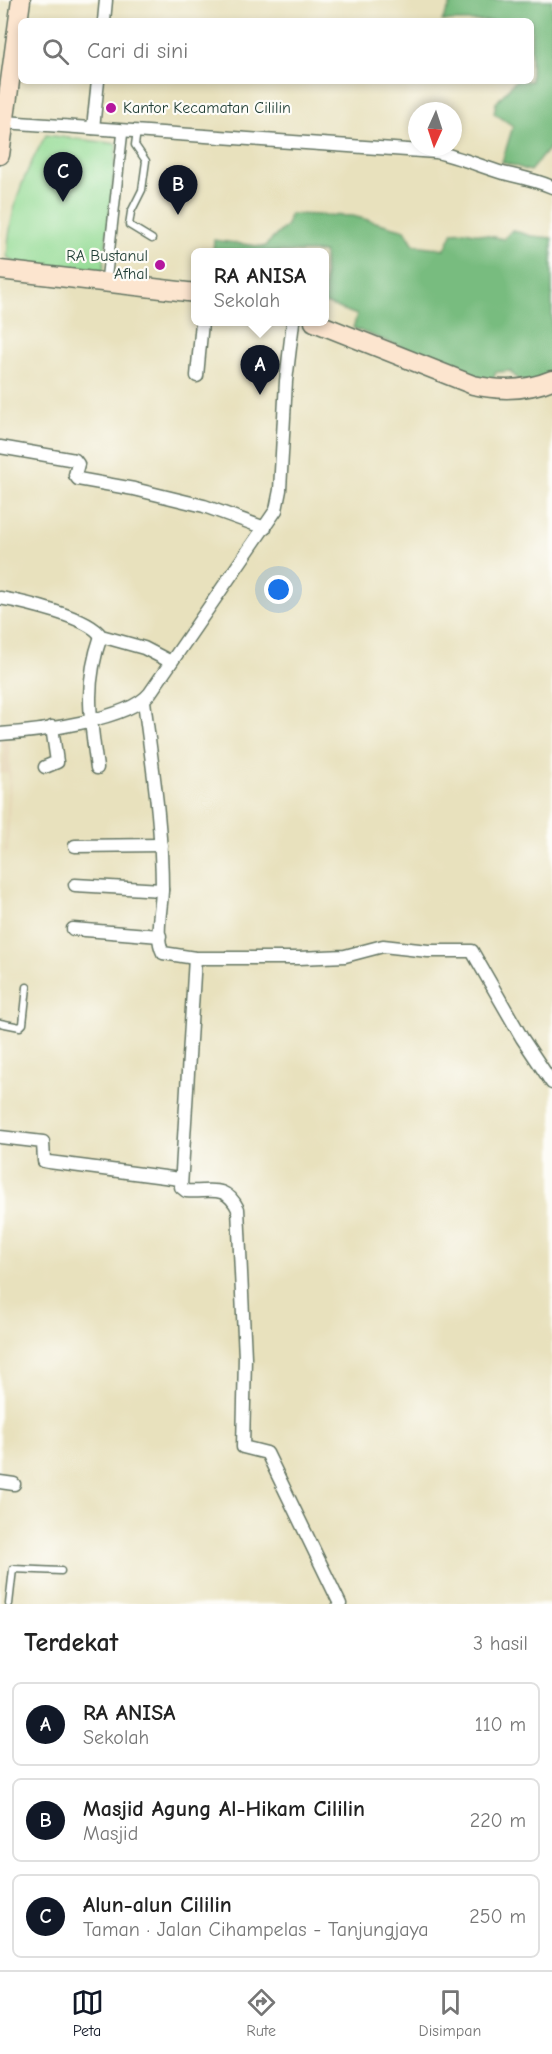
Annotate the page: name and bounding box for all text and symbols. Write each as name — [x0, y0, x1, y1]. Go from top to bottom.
search box — [18, 18, 534, 84]
icon: search — [39, 35, 72, 68]
text: Cari di sini — [87, 38, 188, 64]
place label: Kantor Kecamatan Cililin — [123, 99, 291, 117]
marker: Kantor Kecamatan Cililin — [104, 101, 118, 115]
north arrow — [408, 102, 462, 156]
pin: C — [44, 152, 82, 202]
pin: B — [158, 166, 198, 215]
place label: RA Bustanul Afhal — [66, 247, 148, 283]
popup — [191, 248, 329, 326]
marker: RA Bustanul Afhal — [153, 258, 167, 272]
text: RA ANISA — [214, 263, 306, 289]
text: Sekolah — [214, 289, 280, 312]
pin: A — [240, 346, 280, 395]
your location — [264, 575, 293, 604]
text: Terdekat — [24, 1628, 118, 1658]
text: 3 hasil — [473, 1632, 528, 1655]
text: RA ANISA — [83, 1700, 175, 1726]
text: A — [40, 1713, 51, 1736]
text: 110 m — [475, 1713, 526, 1736]
text: Sekolah — [83, 1726, 149, 1749]
text: Masjid Agung Al-Hikam Cililin — [83, 1796, 365, 1822]
text: B — [39, 1809, 52, 1832]
text: 220 m — [470, 1809, 526, 1832]
text: Masjid — [83, 1822, 138, 1845]
text: Alun-alun Cililin — [83, 1892, 232, 1918]
text: C — [39, 1905, 52, 1928]
text: 250 m — [469, 1905, 526, 1928]
text: Taman · Jalan Cihampelas - Tanjungjaya — [83, 1918, 429, 1941]
tab: Peta — [71, 1986, 104, 2040]
tab: Rute — [245, 1986, 278, 2040]
tab: Disimpan — [419, 1986, 481, 2040]

